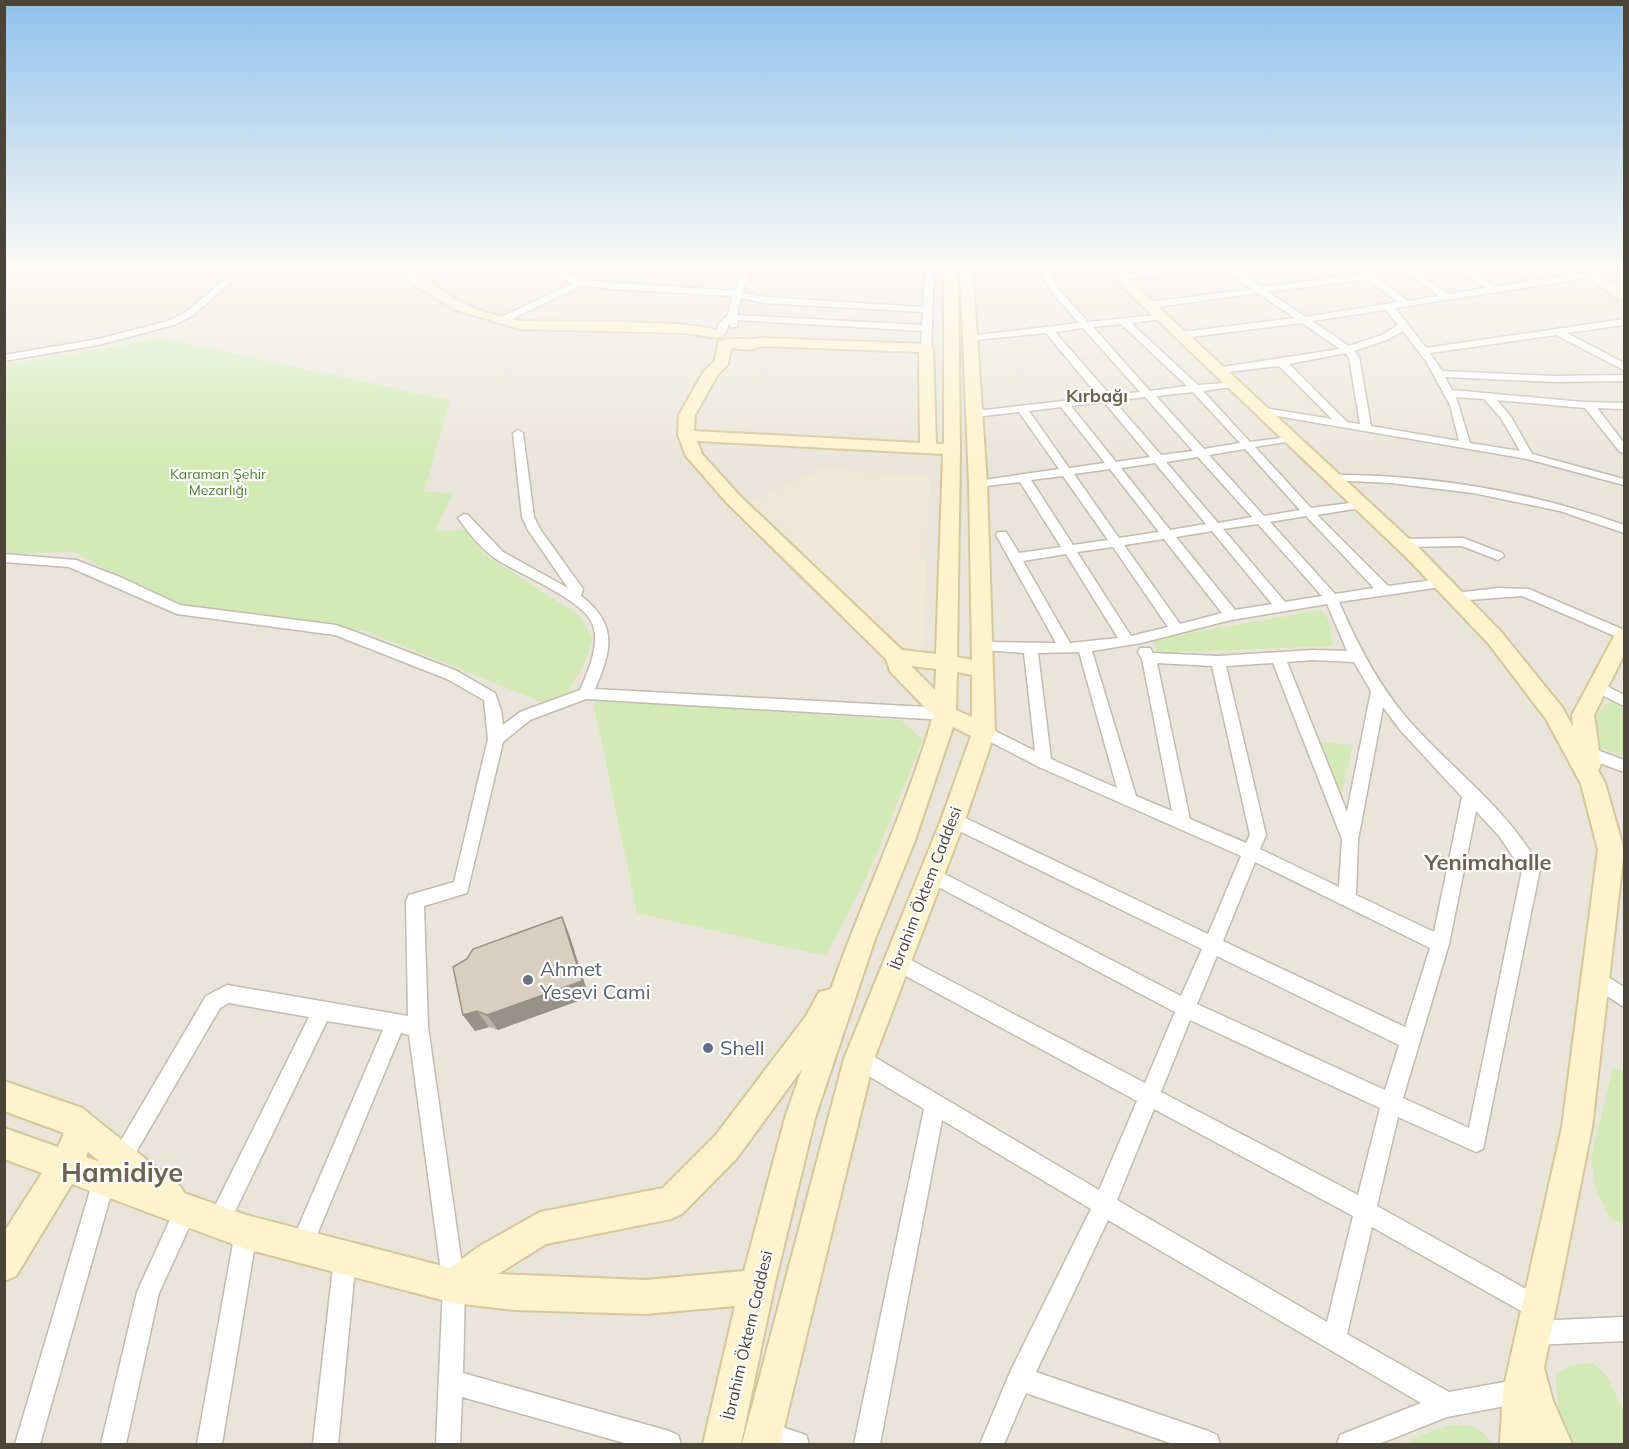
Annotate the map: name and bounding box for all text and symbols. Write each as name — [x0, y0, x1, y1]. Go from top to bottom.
district label: Kırbağı — [1066, 384, 1128, 407]
park label: Karaman Şehir Mezarlığı — [170, 465, 267, 499]
street label: İbrahim Öktem Caddesi — [885, 804, 965, 972]
district label: Yenimahalle — [1424, 848, 1551, 876]
place label: Ahmet Yesevi Cami — [539, 956, 650, 1004]
marker: Ahmet Yesevi Cami — [521, 973, 535, 987]
place label: Shell — [720, 1035, 765, 1060]
marker: Shell — [701, 1041, 715, 1055]
district label: Hamidiye — [61, 1155, 183, 1189]
street label: İbrahim Öktem Caddesi — [718, 1248, 776, 1422]

